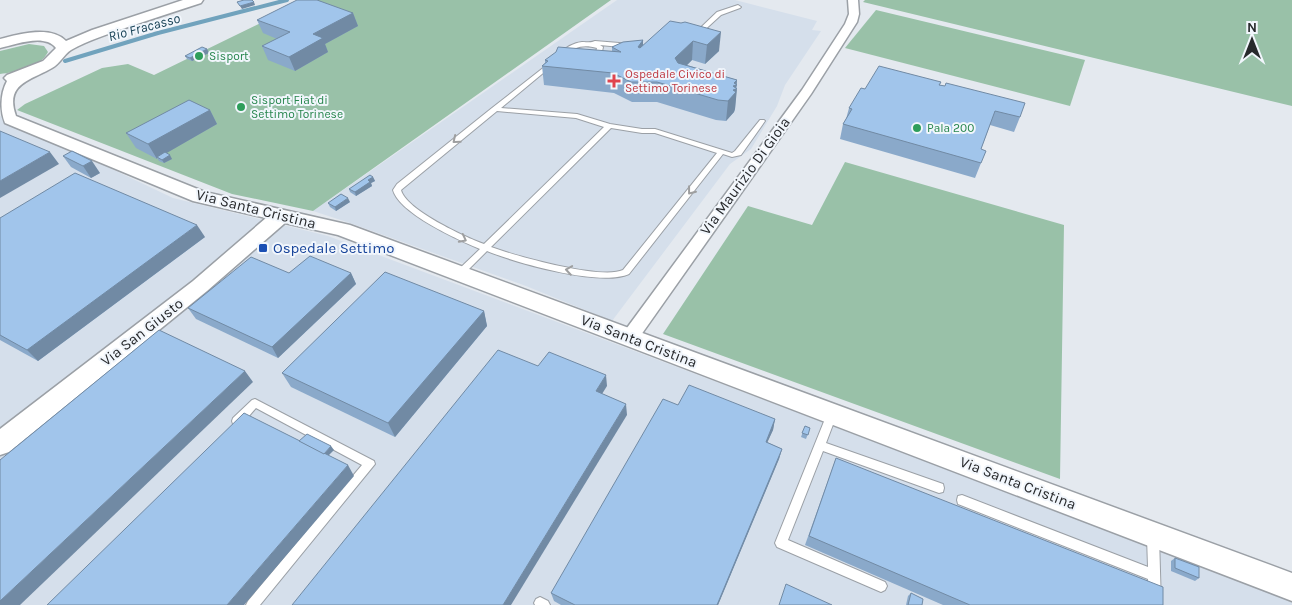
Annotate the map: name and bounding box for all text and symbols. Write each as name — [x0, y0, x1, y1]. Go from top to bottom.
water label: Rio Fracasso — [106, 10, 182, 45]
north arrow — [1227, 15, 1277, 65]
text: N — [1247, 19, 1257, 36]
place label: Sisport — [209, 49, 249, 63]
marker: Sisport — [193, 50, 205, 62]
place label: Ospedale Civico di Settimo Torinese — [625, 67, 725, 95]
marker: Ospedale Civico di Settimo Torinese — [607, 74, 621, 88]
place label: Sisport Fiat di Settimo Torinese — [251, 93, 343, 121]
marker: Sisport Fiat di Settimo Torinese — [235, 101, 247, 113]
street label: Via Maurizio Di Gioia — [696, 114, 794, 238]
place label: Pala 200 — [927, 121, 974, 135]
marker: Pala 200 — [911, 122, 923, 134]
one-way arrow — [453, 135, 462, 143]
street label: Via Santa Cristina — [194, 185, 318, 233]
one-way arrow — [688, 185, 697, 194]
one-way arrow — [458, 233, 467, 243]
place label: Ospedale Settimo — [273, 239, 394, 257]
marker: Ospedale Settimo — [257, 242, 269, 254]
one-way arrow — [565, 266, 573, 276]
street label: Via San Giusto — [97, 294, 187, 370]
street label: Via Santa Cristina — [578, 311, 700, 371]
street label: Via Santa Cristina — [957, 453, 1079, 513]

